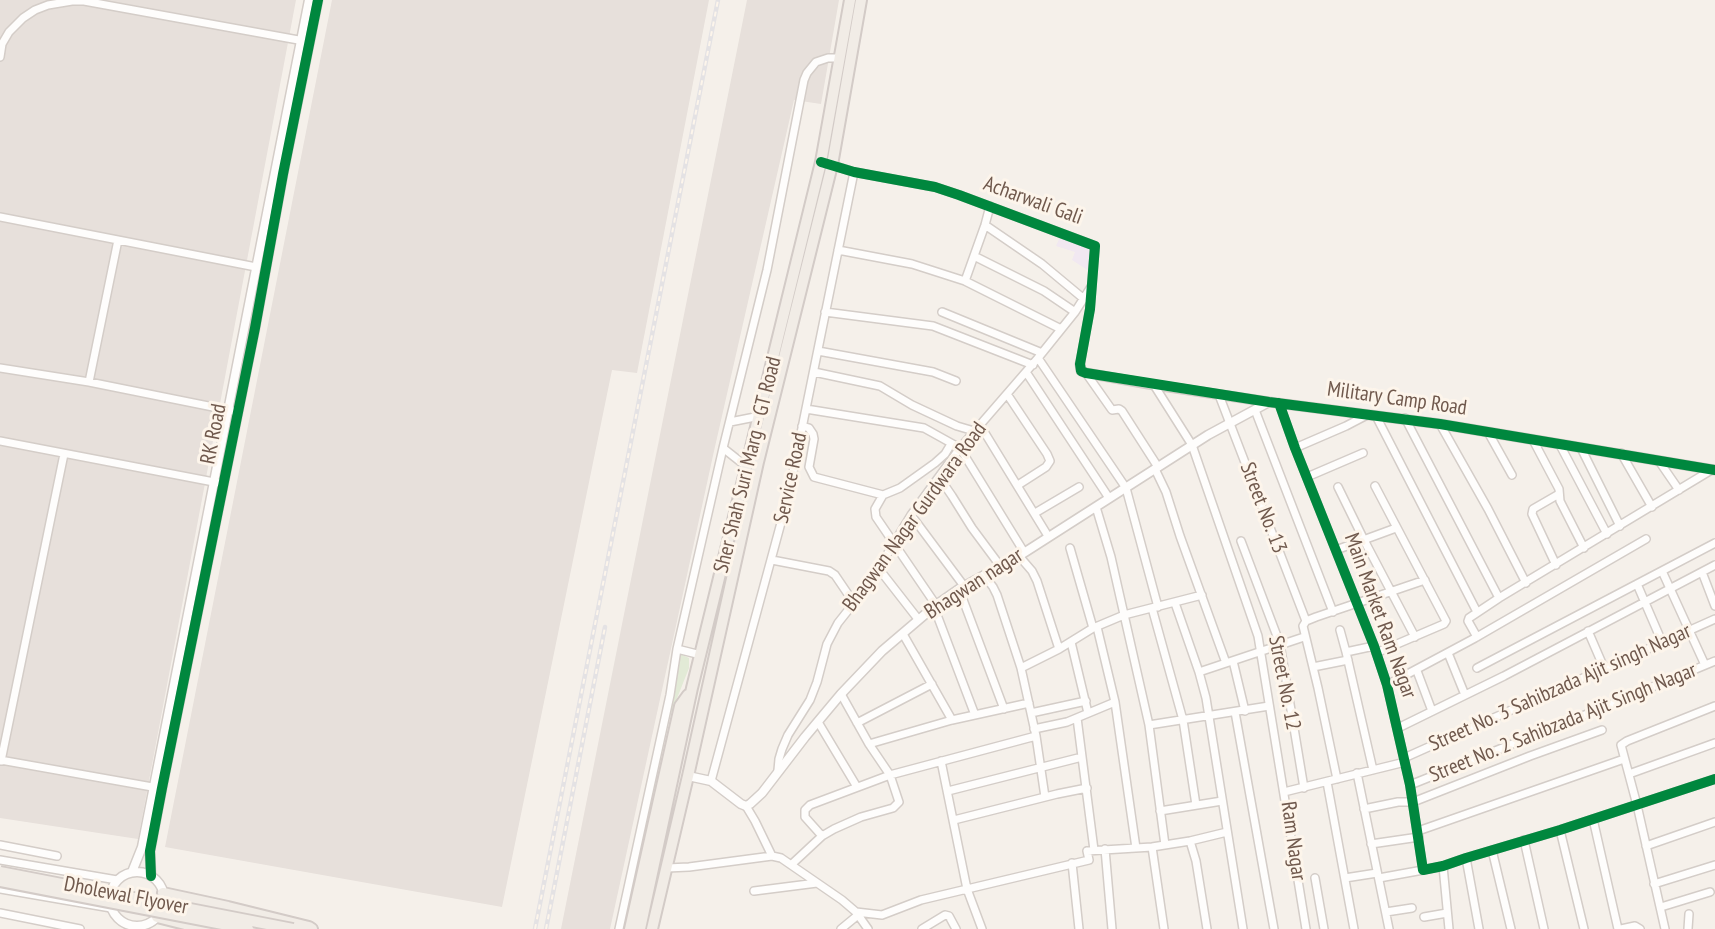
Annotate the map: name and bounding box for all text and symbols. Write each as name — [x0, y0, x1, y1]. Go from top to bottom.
street label: Acharwali Gali — [980, 171, 1086, 231]
street label: Sher Shah Suri Marg - GT Road — [709, 354, 787, 576]
street label: Military Camp Road — [1326, 377, 1468, 421]
street label: RK Road — [196, 402, 232, 466]
street label: Bhagwan Nagar Gurdwara Road — [838, 417, 992, 617]
street label: Service Road — [769, 430, 813, 526]
street label: Street No. 13 — [1234, 459, 1292, 557]
street label: Main Market Ram Nagar — [1338, 530, 1422, 702]
street label: Bhagwan nagar — [920, 543, 1028, 625]
street label: Street No. 3 Sahibzada Ajit singh Nagar — [1425, 619, 1695, 757]
street label: Street No. 12 — [1263, 634, 1305, 732]
street label: Street No. 2 Sahibzada Ajit Singh Nagar — [1426, 658, 1700, 788]
street label: Ram Nagar — [1275, 800, 1311, 882]
street label: Dholewal Flyover — [62, 872, 190, 920]

